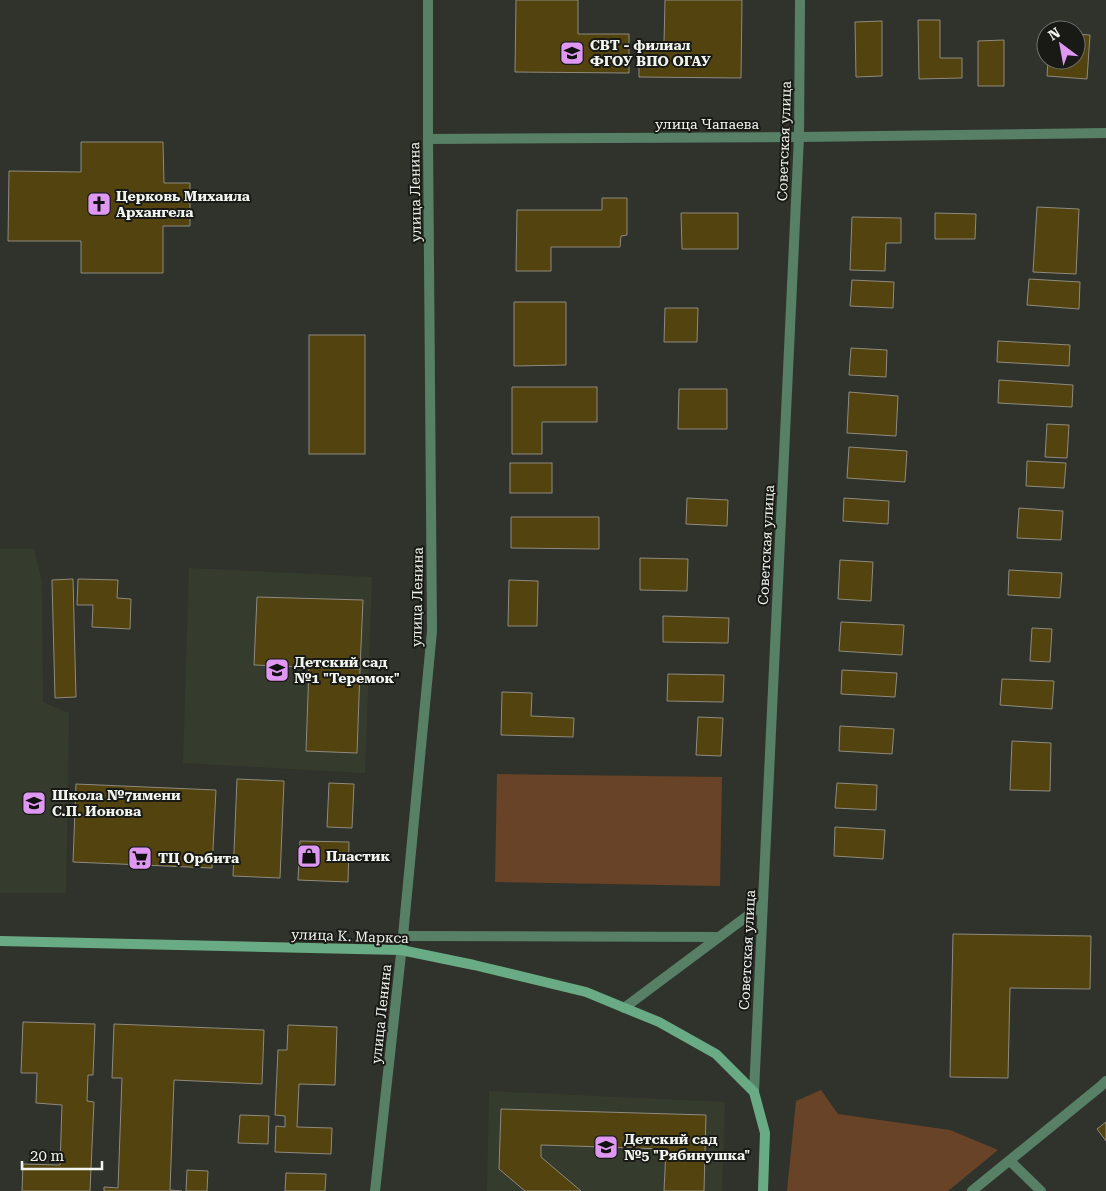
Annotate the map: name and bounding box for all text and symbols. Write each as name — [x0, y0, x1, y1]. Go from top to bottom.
north arrow — [1036, 20, 1086, 70]
text: N — [1045, 24, 1063, 44]
place label: СВТ - филиал ФГОУ ВПО ОГАУ — [590, 37, 711, 69]
school or university icon: СВТ - филиал ФГОУ ВПО ОГАУ — [559, 40, 585, 66]
street label: Советская улица — [774, 80, 794, 201]
street label: улица Чапаева — [655, 116, 760, 132]
street label: улица Ленина — [406, 141, 424, 242]
place label: Церковь Михаила Архангела — [116, 188, 251, 220]
church icon: Церковь Михаила Архангела — [86, 191, 112, 217]
street label: Советская улица — [755, 484, 777, 605]
street label: улица Ленина — [408, 546, 426, 647]
place label: Детский сад №1 "Теремок" — [294, 654, 400, 686]
school or university icon: Детский сад №1 "Теремок" — [264, 657, 290, 683]
place label: Школа №7имени С.П. Ионова — [52, 787, 181, 819]
school or university icon: Школа №7имени С.П. Ионова — [21, 790, 47, 816]
shop icon: Пластик — [296, 843, 322, 869]
supermarket icon: ТЦ Орбита — [127, 845, 153, 871]
place label: Пластик — [326, 848, 390, 864]
place label: ТЦ Орбита — [158, 850, 240, 866]
street label: Советская улица — [736, 889, 758, 1010]
street label: улица К. Маркса — [291, 926, 409, 946]
street label: улица Ленина — [368, 963, 394, 1065]
place label: Детский сад №5 "Рябинушка" — [624, 1131, 750, 1163]
school or university icon: Детский сад №5 "Рябинушка" — [593, 1134, 619, 1160]
scale bar — [22, 1138, 102, 1170]
text: 20 m — [30, 1147, 65, 1165]

